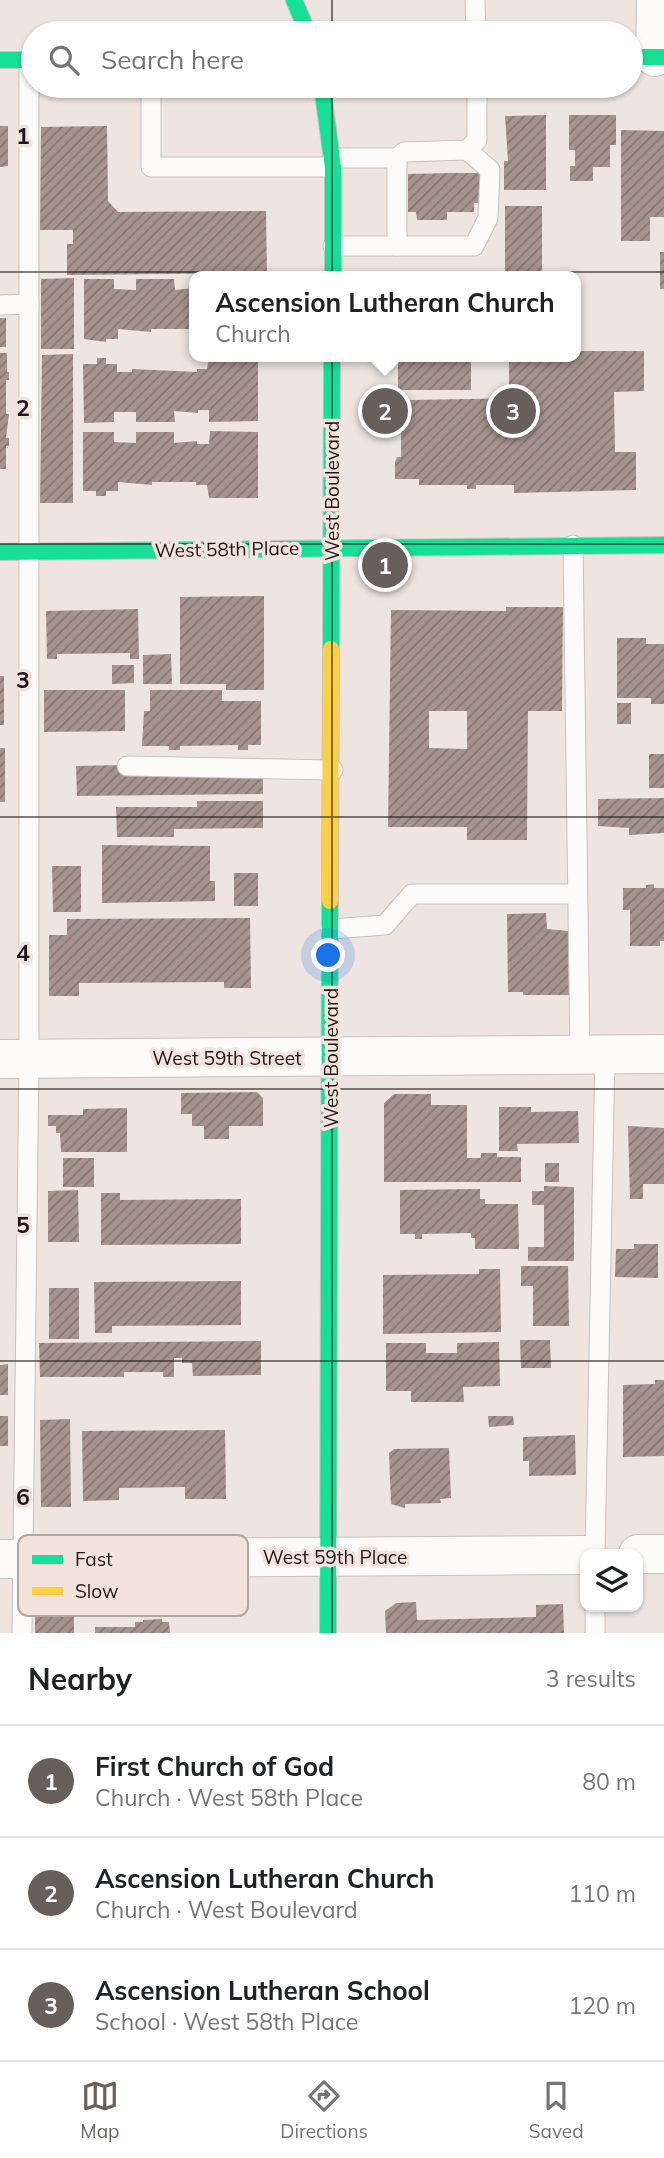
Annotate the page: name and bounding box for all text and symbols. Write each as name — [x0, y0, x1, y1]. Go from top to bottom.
search box — [21, 21, 643, 98]
icon: search — [45, 41, 83, 79]
text: Search here — [101, 43, 244, 76]
text: 1 — [16, 121, 30, 150]
popup — [189, 271, 581, 362]
text: Ascension Lutheran Church — [215, 286, 555, 319]
text: Church — [215, 319, 291, 348]
pin: 2 — [362, 385, 408, 437]
pin: 3 — [490, 385, 536, 437]
text: 2 — [16, 393, 30, 422]
street label: West Boulevard — [320, 421, 344, 561]
street label: West 58th Place — [154, 536, 300, 562]
pin: 1 — [362, 539, 408, 591]
text: 3 — [16, 665, 30, 694]
text: 4 — [16, 938, 30, 967]
your location — [311, 938, 345, 972]
street label: West Boulevard — [319, 988, 343, 1128]
street label: West 59th Street — [152, 1046, 302, 1070]
text: 5 — [16, 1210, 30, 1239]
text: 6 — [16, 1482, 30, 1511]
legend — [18, 1535, 248, 1616]
street label: West 59th Place — [263, 1545, 407, 1569]
text: Fast — [75, 1547, 113, 1571]
map controls — [580, 1549, 643, 1612]
button: layers — [580, 1549, 643, 1612]
text: Slow — [75, 1579, 119, 1603]
text: Nearby — [28, 1660, 132, 1698]
text: 3 results — [546, 1664, 636, 1693]
text: First Church of God — [95, 1750, 334, 1783]
text: 1 — [44, 1767, 58, 1796]
text: 80 m — [582, 1767, 636, 1796]
text: Church · West 58th Place — [95, 1783, 363, 1812]
text: Ascension Lutheran Church — [95, 1862, 434, 1895]
text: 2 — [44, 1879, 58, 1908]
text: 110 m — [568, 1879, 636, 1908]
text: Church · West Boulevard — [95, 1895, 358, 1924]
text: Ascension Lutheran School — [95, 1974, 430, 2007]
text: 3 — [44, 1991, 58, 2020]
text: 120 m — [568, 1991, 636, 2020]
text: School · West 58th Place — [95, 2007, 358, 2036]
tab: Map — [80, 2077, 119, 2143]
tab: Directions — [280, 2077, 368, 2143]
tab: Saved — [529, 2077, 584, 2143]

